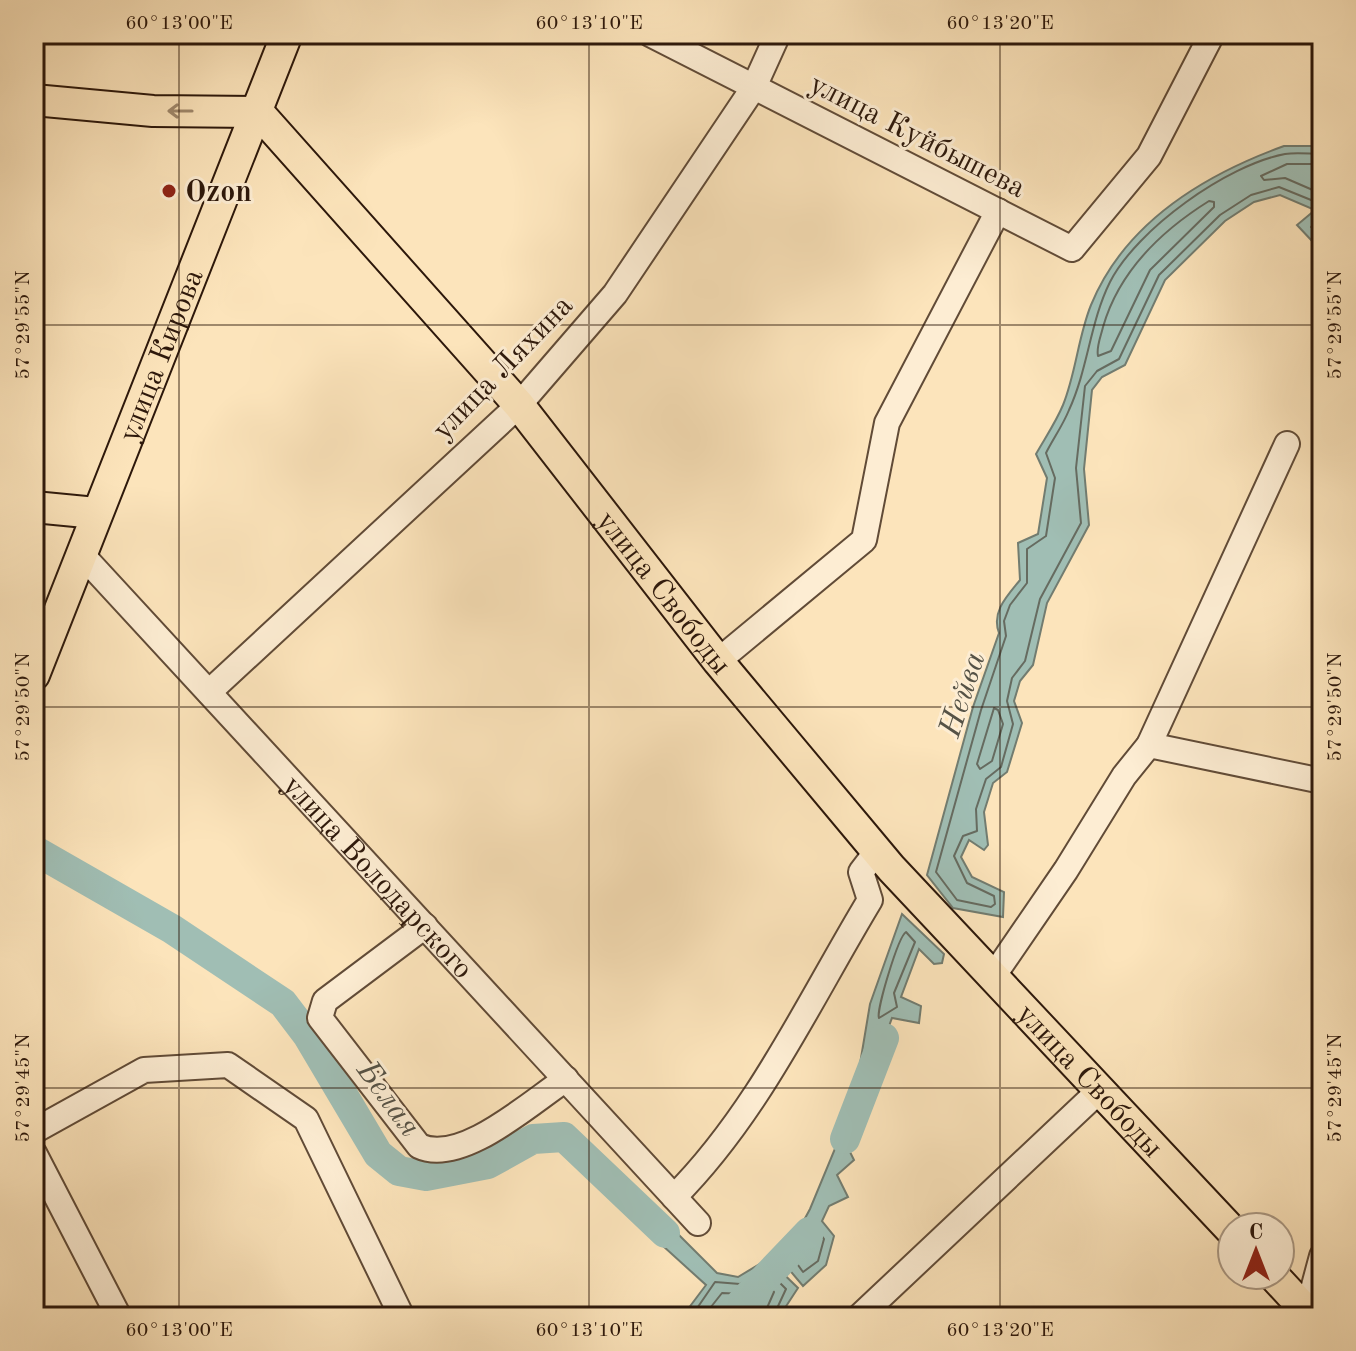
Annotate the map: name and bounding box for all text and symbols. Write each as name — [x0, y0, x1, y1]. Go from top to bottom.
text: 60°13'00"E — [125, 14, 233, 34]
text: 60°13'10"E — [535, 14, 643, 34]
text: 60°13'20"E — [946, 14, 1054, 34]
street label: улица Куйбышева — [804, 69, 1030, 204]
one-way arrow — [167, 103, 194, 119]
place label: Ozon — [185, 178, 252, 208]
marker: Ozon — [160, 182, 178, 200]
street label: улица Кирова — [115, 265, 210, 446]
text: 57°29'55"N — [14, 270, 34, 380]
text: 57°29'55"N — [1326, 270, 1346, 380]
street label: улица Ляхина — [428, 291, 579, 446]
street label: улица Свободы — [590, 506, 736, 681]
water label: Нейва — [935, 648, 993, 743]
text: 57°29'50"N — [14, 652, 34, 762]
text: 57°29'50"N — [1326, 652, 1346, 762]
street label: улица Володарского — [276, 770, 478, 985]
street label: улица Свободы — [1010, 999, 1168, 1164]
text: 57°29'45"N — [14, 1033, 34, 1143]
text: 57°29'45"N — [1326, 1033, 1346, 1143]
water label: Белая — [349, 1055, 425, 1144]
north arrow — [1216, 1211, 1296, 1291]
text: С — [1249, 1222, 1263, 1244]
text: 60°13'00"E — [125, 1321, 233, 1341]
text: 60°13'10"E — [535, 1321, 643, 1341]
text: 60°13'20"E — [946, 1321, 1054, 1341]

